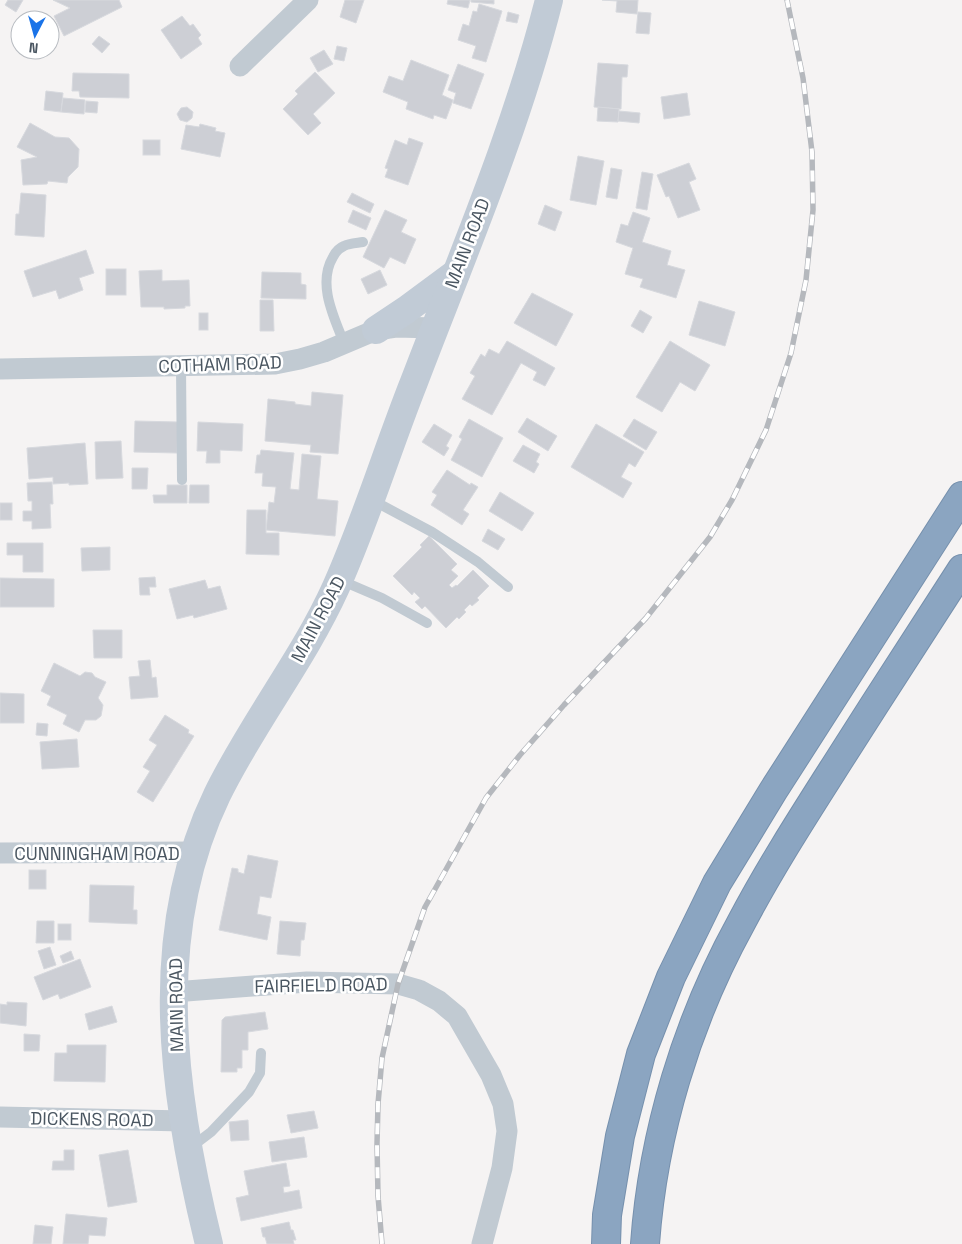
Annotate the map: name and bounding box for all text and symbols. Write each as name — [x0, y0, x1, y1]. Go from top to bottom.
north arrow — [10, 10, 60, 60]
text: N — [28, 38, 39, 57]
street label: MAIN ROAD — [439, 195, 495, 291]
street label: COTHAM ROAD — [158, 350, 282, 378]
street label: MAIN ROAD — [286, 572, 350, 666]
street label: CUNNINGHAM ROAD — [14, 842, 180, 865]
street label: MAIN ROAD — [164, 958, 188, 1052]
street label: FAIRFIELD ROAD — [254, 972, 388, 998]
street label: DICKENS ROAD — [30, 1106, 154, 1132]

